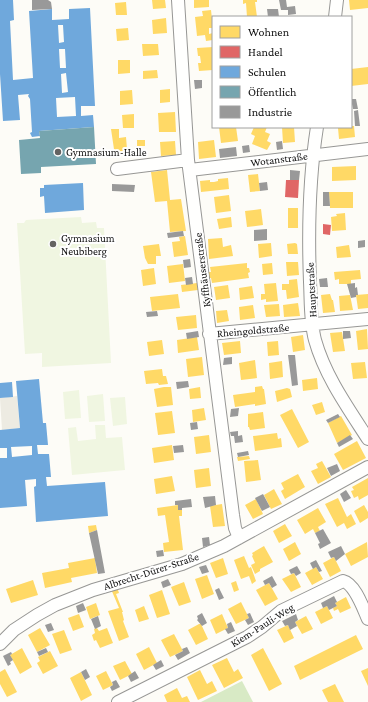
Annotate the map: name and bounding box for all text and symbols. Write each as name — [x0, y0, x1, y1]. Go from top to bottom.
legend — [212, 16, 352, 128]
text: Wohnen — [248, 25, 290, 39]
text: Handel — [248, 45, 283, 59]
text: Schulen — [248, 65, 287, 79]
text: Öffentlich — [248, 85, 297, 99]
text: Industrie — [248, 105, 292, 119]
place label: Gymnasium-Halle — [66, 146, 147, 159]
marker: Gymnasium-Halle — [53, 147, 63, 157]
street label: Wotanstraße — [250, 150, 308, 168]
place label: Gymnasium Neubiberg — [61, 232, 115, 258]
street label: Kyffhäuserstraße — [191, 232, 214, 308]
marker: Gymnasium Neubiberg — [48, 239, 58, 249]
street label: Hauptstraße — [304, 262, 319, 318]
street label: Rheingoldstraße — [216, 321, 290, 340]
street label: Albrecht-Dürer-Straße — [102, 550, 200, 592]
street label: Kiem-Pauli-Weg — [228, 600, 297, 650]

